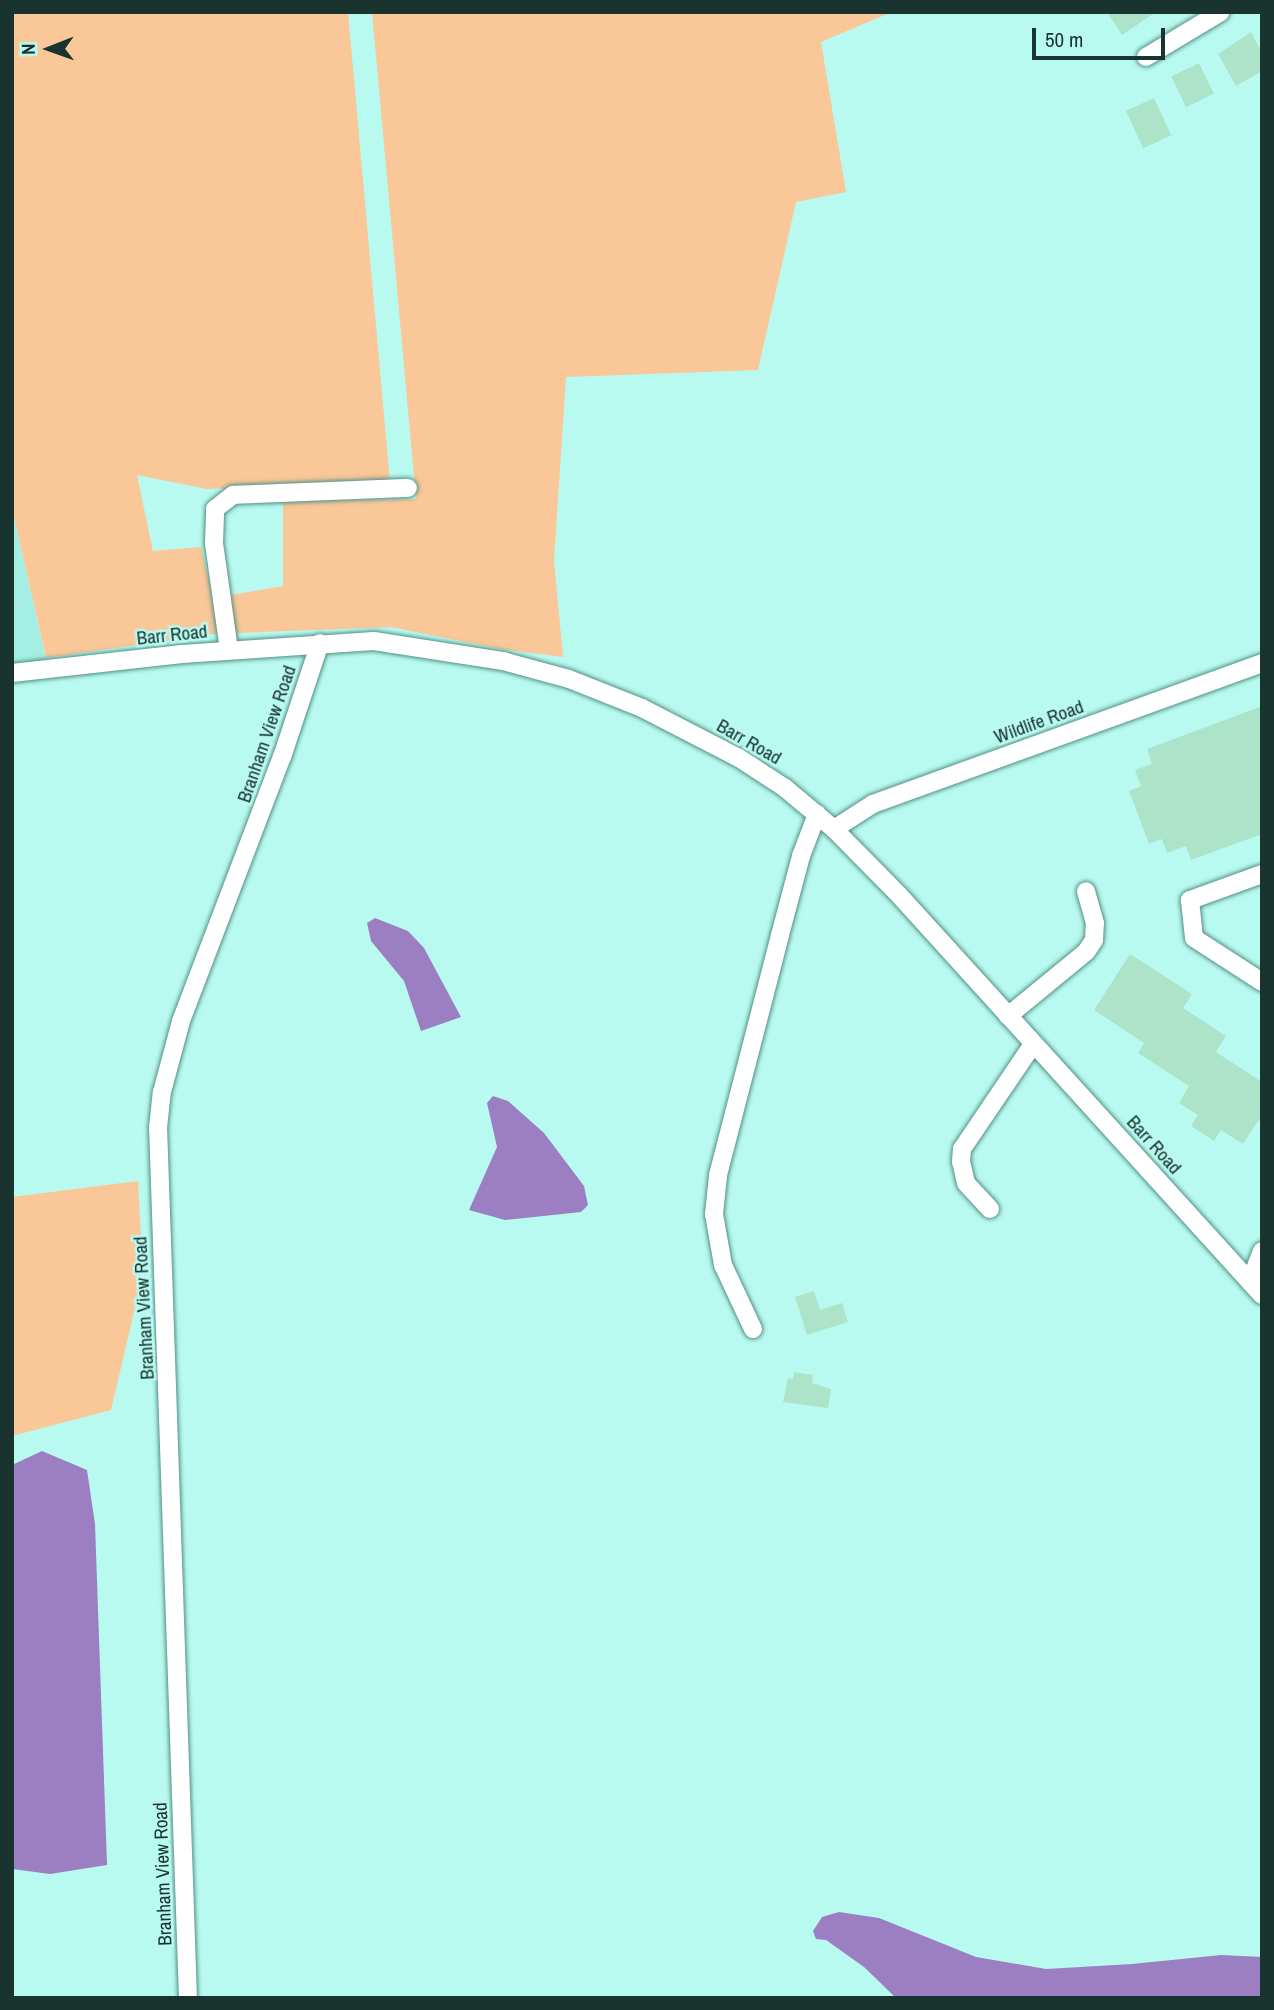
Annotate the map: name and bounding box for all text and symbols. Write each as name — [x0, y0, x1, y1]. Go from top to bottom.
north arrow — [14, 14, 84, 84]
scale bar — [1036, 14, 1169, 58]
text: 50 m — [1045, 25, 1083, 54]
text: N — [15, 44, 41, 55]
street label: Barr Road — [136, 620, 208, 650]
street label: Branham View Road — [233, 662, 301, 806]
street label: Wildlife Road — [991, 695, 1087, 749]
street label: Barr Road — [713, 714, 785, 770]
street label: Barr Road — [1122, 1111, 1186, 1179]
street label: Branham View Road — [129, 1236, 159, 1380]
street label: Branham View Road — [149, 1802, 177, 1946]

